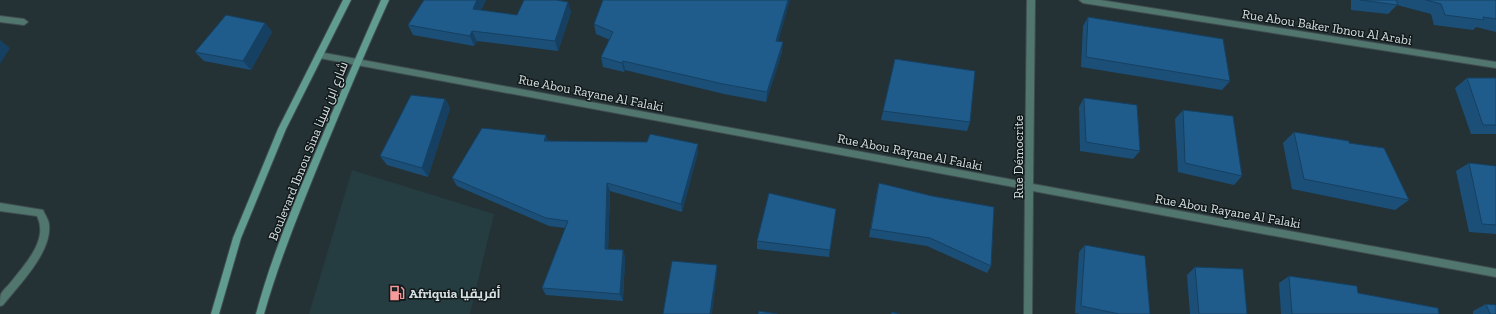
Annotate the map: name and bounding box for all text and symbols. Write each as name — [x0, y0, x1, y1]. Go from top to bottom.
street label: Rue Abou Baker Ibnou Al Arabi — [1241, 6, 1413, 48]
street label: Boulevard Ibnou Sina شارع ابن سينا — [265, 59, 352, 243]
street label: Rue Abou Rayane Al Falaki — [517, 72, 665, 115]
street label: Rue Démocrite — [1011, 115, 1026, 199]
street label: Rue Abou Rayane Al Falaki — [836, 131, 984, 174]
street label: Rue Abou Rayane Al Falaki — [1154, 191, 1302, 231]
fuel station icon: Afriquia أفريقيا — [388, 284, 406, 302]
place label: Afriquia أفريقيا — [409, 285, 501, 301]

